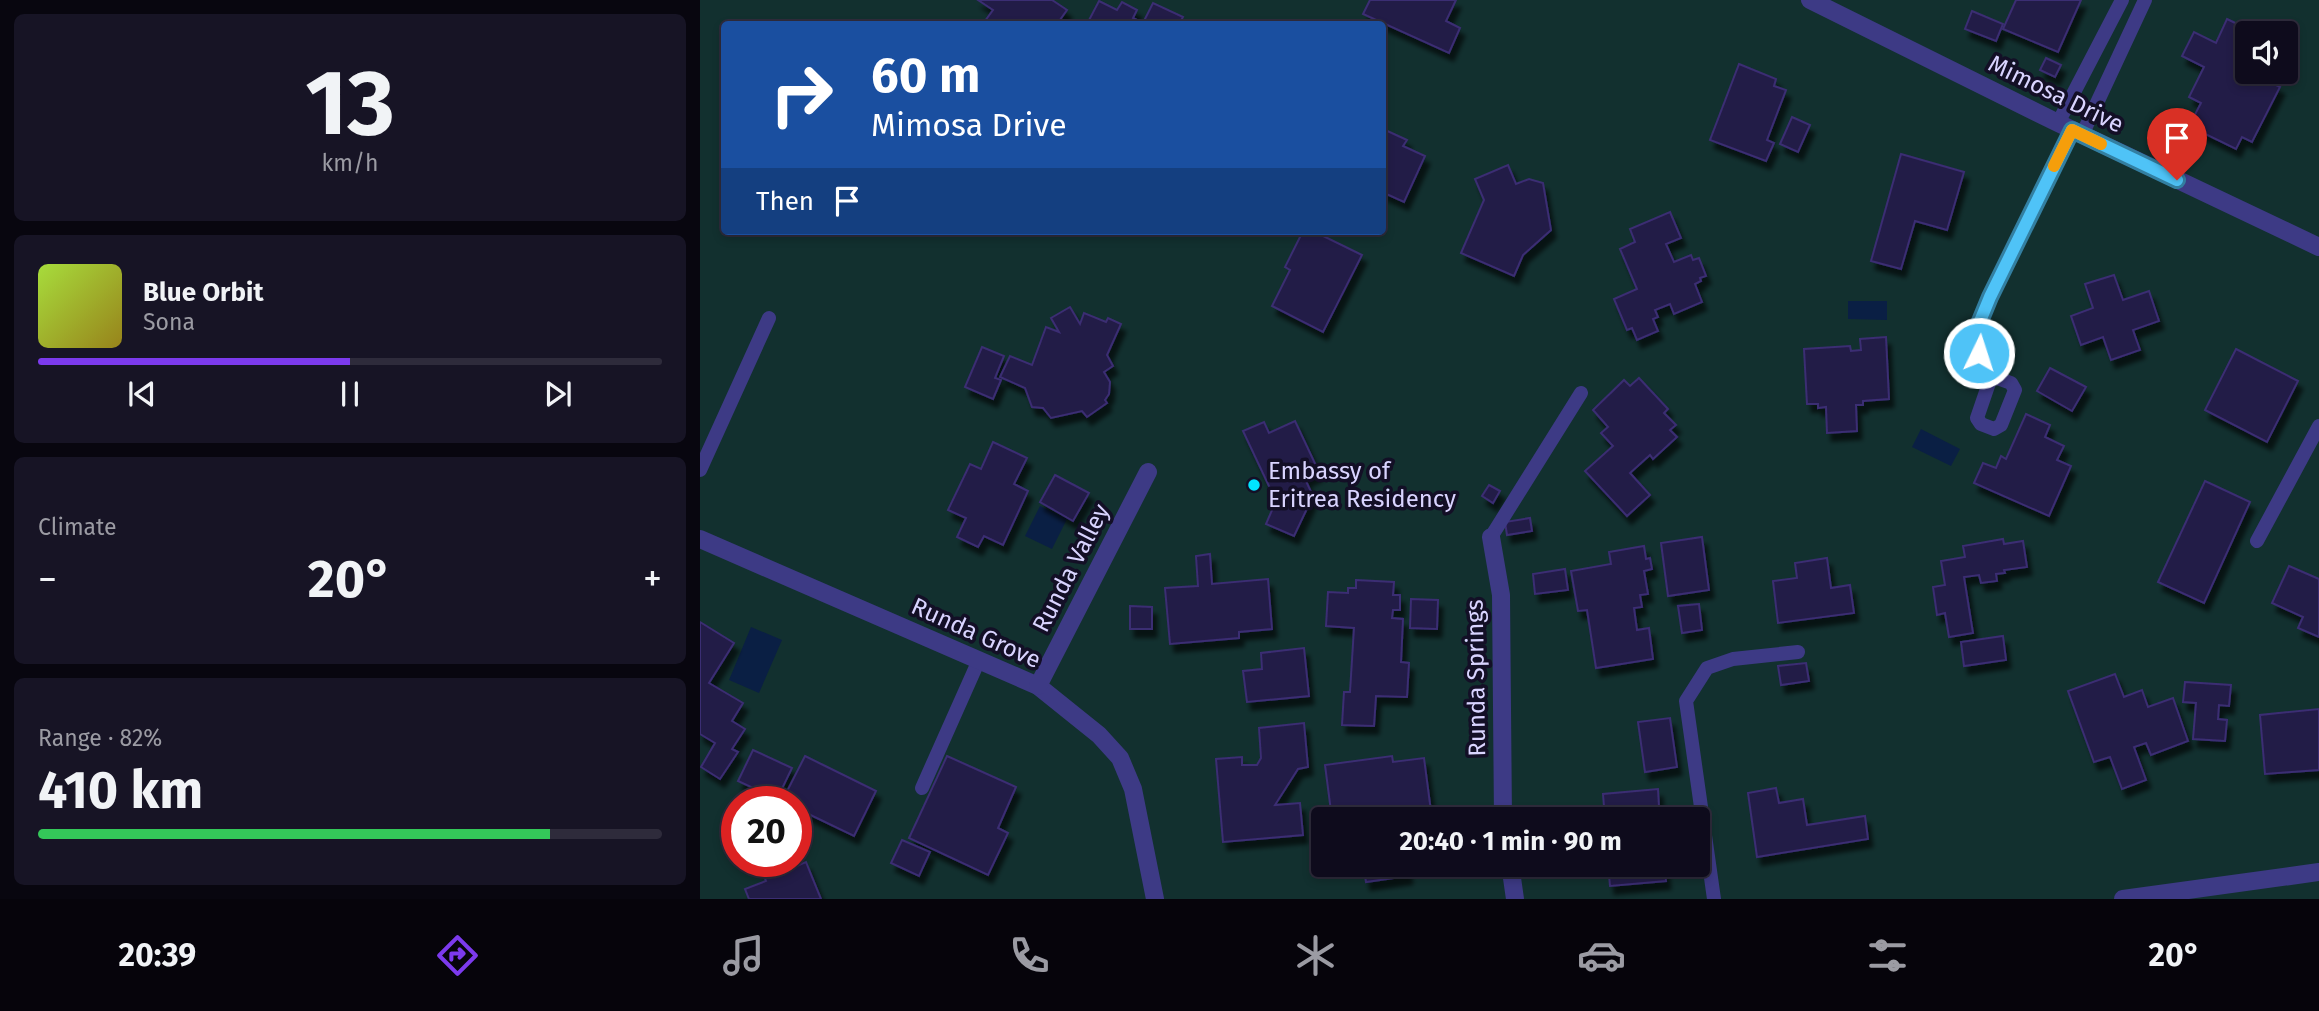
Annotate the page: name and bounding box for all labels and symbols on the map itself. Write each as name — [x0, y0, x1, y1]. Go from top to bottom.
street label: Mimosa Drive — [1984, 49, 2128, 139]
pin — [2147, 108, 2207, 180]
position arrow — [1942, 316, 2016, 390]
place label: Embassy of Eritrea Residency — [1268, 457, 1456, 513]
marker: Embassy of Eritrea Residency — [1246, 477, 1262, 493]
street label: Runda Valley — [1027, 499, 1115, 637]
street label: Runda Grove — [907, 592, 1045, 674]
street label: Runda Springs — [1461, 599, 1491, 757]
speed limit sign: 20 — [721, 786, 812, 877]

